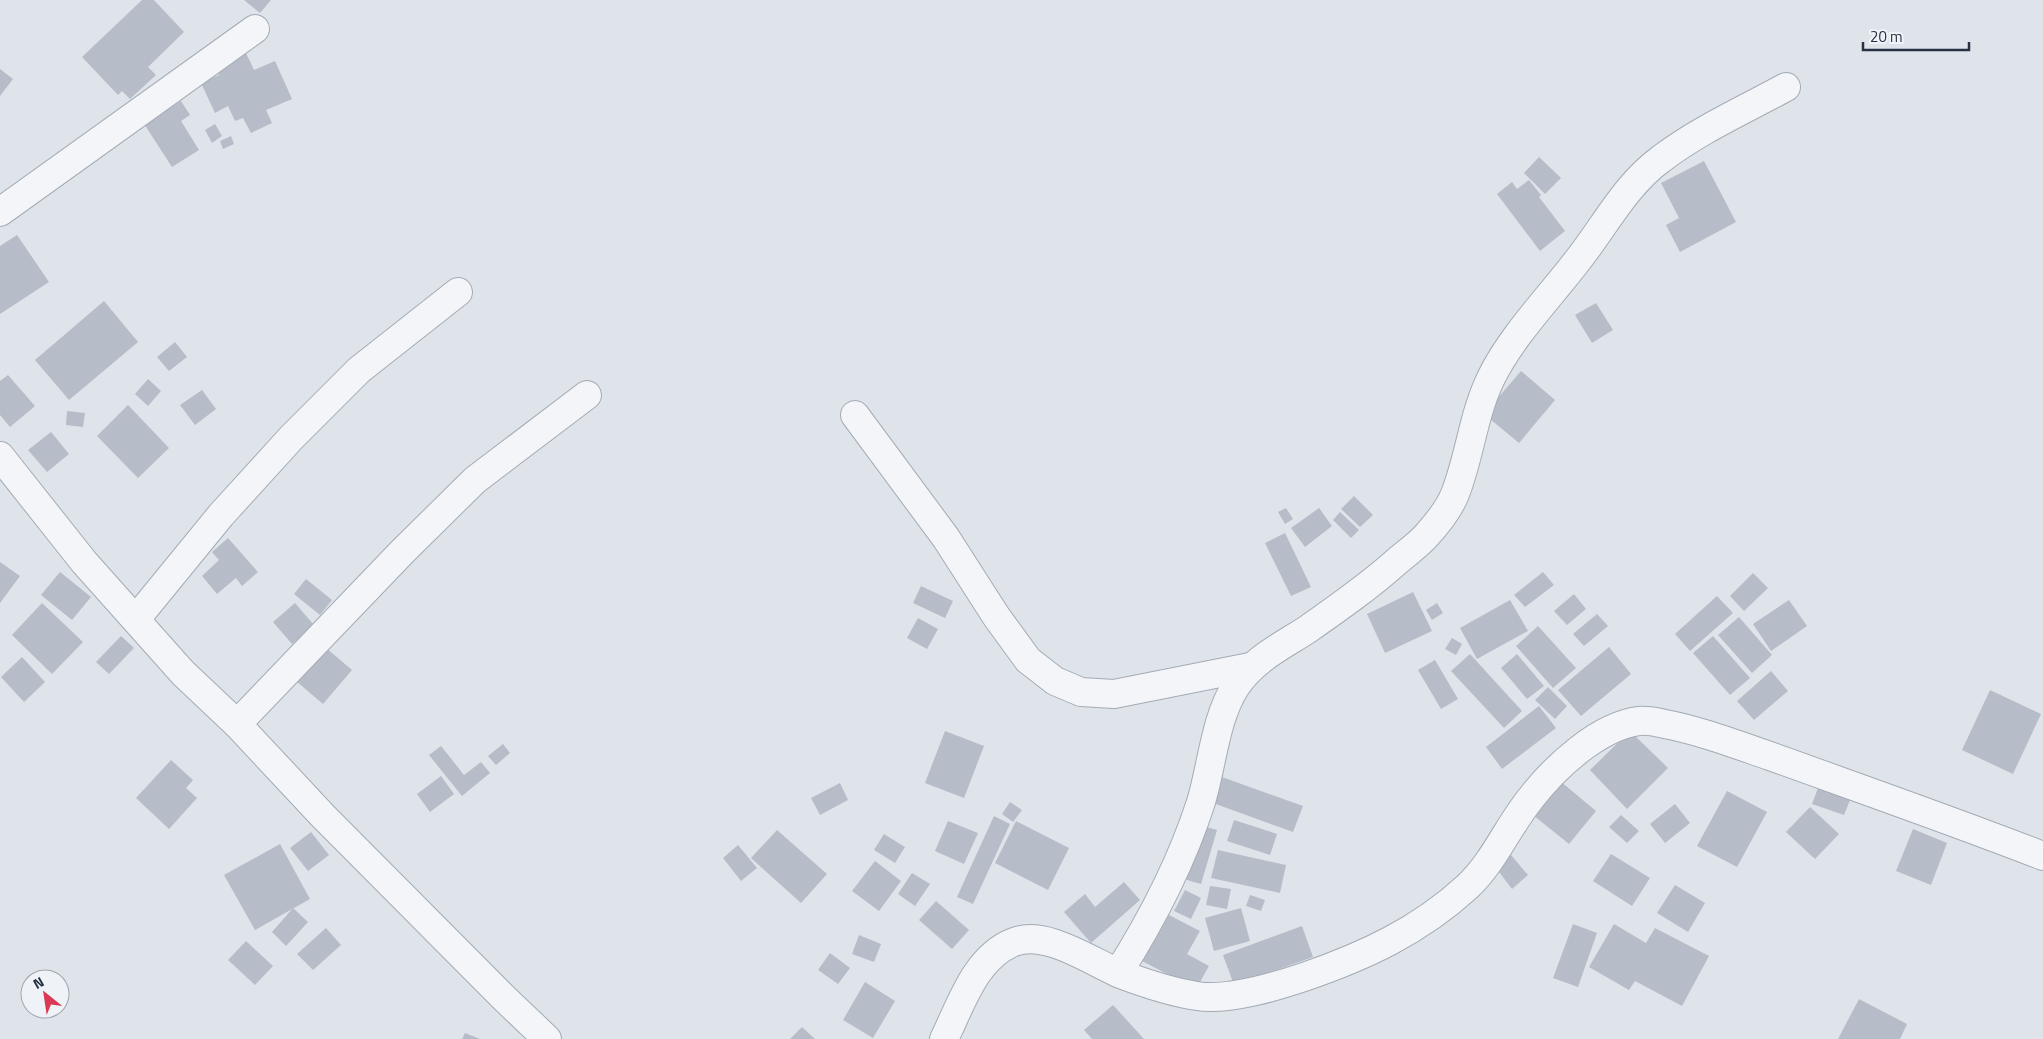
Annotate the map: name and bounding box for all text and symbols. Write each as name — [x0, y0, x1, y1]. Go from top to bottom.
scale bar — [1863, 20, 1969, 52]
text: 20 m — [1870, 25, 1903, 48]
north arrow — [20, 969, 70, 1019]
text: N — [29, 971, 48, 994]

